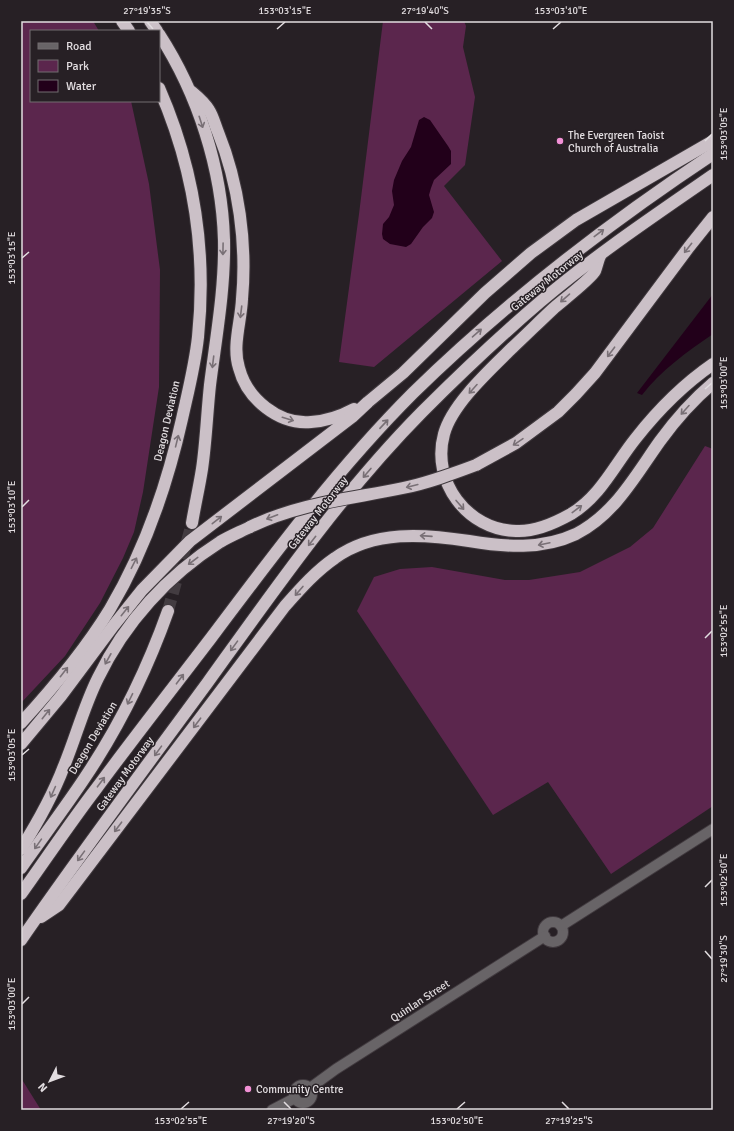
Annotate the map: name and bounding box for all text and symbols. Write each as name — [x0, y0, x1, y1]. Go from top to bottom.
text: 27°19'35"S — [123, 5, 171, 17]
text: 153°03'15"E — [258, 5, 312, 17]
text: 27°19'40"S — [401, 5, 449, 17]
text: 153°03'10"E — [534, 5, 588, 17]
legend — [30, 30, 160, 102]
text: Road — [66, 39, 92, 54]
text: Park — [66, 59, 89, 74]
text: Water — [66, 79, 97, 94]
text: 153°03'05"E — [718, 107, 730, 161]
one-way arrow — [198, 115, 205, 128]
place label: The Evergreen Taoist Church of Australia — [568, 129, 664, 155]
marker: The Evergreen Taoist Church of Australia — [555, 136, 565, 146]
one-way arrow — [594, 229, 605, 237]
text: 153°03'15"E — [6, 231, 18, 285]
one-way arrow — [220, 242, 227, 255]
one-way arrow — [684, 242, 693, 253]
street label: Gateway Motorway — [508, 247, 586, 314]
one-way arrow — [560, 294, 571, 303]
one-way arrow — [237, 305, 245, 318]
one-way arrow — [472, 329, 482, 338]
one-way arrow — [607, 346, 615, 357]
one-way arrow — [209, 355, 217, 368]
text: 153°03'00"E — [718, 356, 730, 410]
street label: Deagon Deviation — [151, 379, 183, 463]
one-way arrow — [468, 384, 477, 394]
one-way arrow — [680, 405, 689, 415]
one-way arrow — [281, 416, 294, 423]
one-way arrow — [380, 419, 389, 429]
one-way arrow — [173, 434, 181, 447]
one-way arrow — [513, 438, 524, 446]
one-way arrow — [363, 468, 372, 478]
street label: Gateway Motorway — [285, 473, 351, 552]
text: 153°03'10"E — [6, 480, 18, 534]
one-way arrow — [406, 482, 419, 490]
one-way arrow — [456, 500, 465, 510]
one-way arrow — [572, 505, 583, 513]
one-way arrow — [267, 514, 279, 522]
one-way arrow — [211, 515, 222, 524]
one-way arrow — [419, 532, 432, 539]
one-way arrow — [308, 536, 316, 547]
one-way arrow — [538, 540, 551, 548]
one-way arrow — [131, 557, 138, 569]
one-way arrow — [187, 557, 198, 566]
one-way arrow — [294, 585, 303, 596]
text: 153°02'55"E — [718, 604, 730, 658]
one-way arrow — [121, 606, 129, 617]
one-way arrow — [230, 640, 239, 651]
one-way arrow — [104, 653, 112, 665]
one-way arrow — [59, 666, 68, 677]
one-way arrow — [175, 673, 184, 684]
one-way arrow — [126, 693, 133, 705]
street label: Deagon Deviation — [66, 699, 120, 777]
one-way arrow — [42, 709, 51, 720]
one-way arrow — [192, 718, 201, 729]
text: 153°03'05"E — [6, 728, 18, 782]
street label: Gateway Motorway — [94, 733, 157, 814]
one-way arrow — [154, 745, 162, 756]
one-way arrow — [97, 777, 105, 788]
one-way arrow — [49, 785, 56, 797]
one-way arrow — [114, 821, 122, 832]
one-way arrow — [34, 838, 42, 849]
one-way arrow — [77, 850, 85, 861]
text: 153°02'50"E — [718, 853, 730, 907]
text: 27°19'30"S — [718, 935, 730, 983]
text: 153°03'00"E — [6, 977, 18, 1031]
street label: Quinlan Street — [388, 977, 452, 1025]
north arrow — [30, 1061, 70, 1101]
text: N — [36, 1080, 50, 1095]
place label: Community Centre — [256, 1083, 343, 1096]
marker: Community Centre — [243, 1084, 253, 1094]
text: 153°02'55"E — [154, 1115, 208, 1127]
text: 27°19'20"S — [267, 1115, 315, 1127]
text: 153°02'50"E — [430, 1115, 484, 1127]
text: 27°19'25"S — [545, 1115, 593, 1127]

